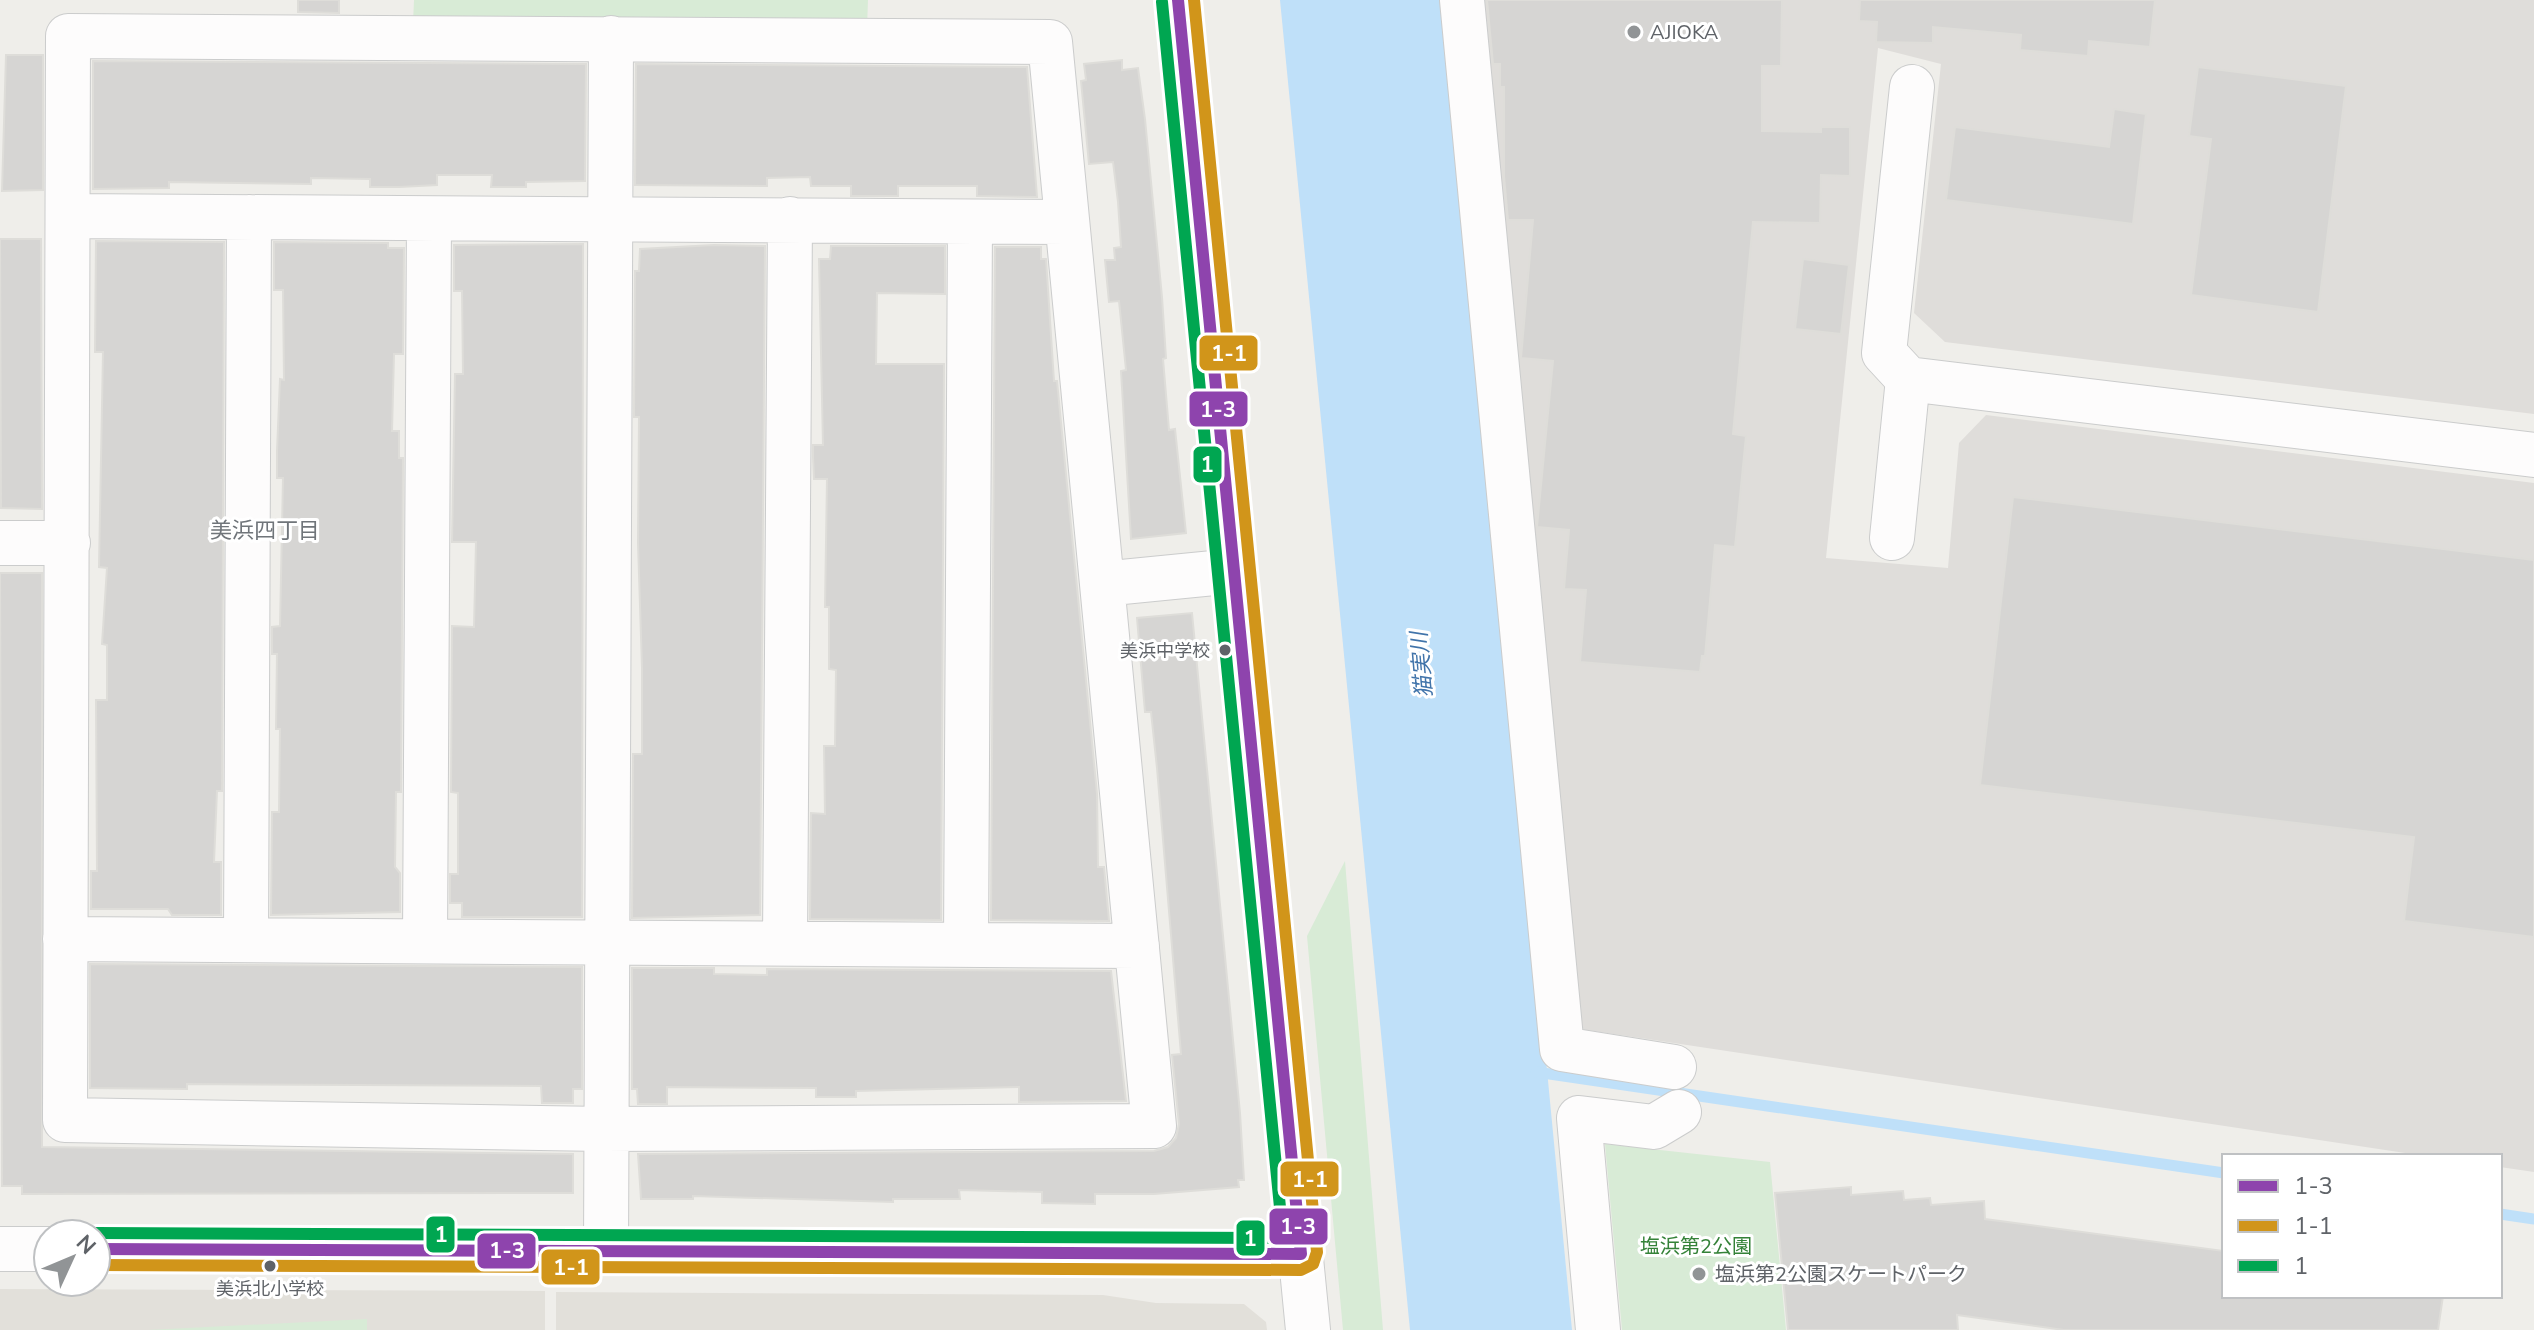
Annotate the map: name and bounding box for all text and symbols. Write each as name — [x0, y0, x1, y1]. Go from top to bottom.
place label: AJIOKA — [1650, 19, 1719, 46]
marker: AJIOKA — [1625, 23, 1643, 41]
line badge: 1-1 — [1198, 334, 1259, 372]
text: 1-1 — [1211, 339, 1247, 369]
line badge: 1-3 — [1188, 390, 1249, 428]
text: 1-3 — [1200, 395, 1236, 425]
line badge: 1 — [1192, 445, 1223, 484]
text: 1 — [1200, 450, 1214, 480]
district label: 美浜四丁目 — [210, 516, 320, 546]
water label: 猫実川 — [1404, 629, 1440, 699]
place label: 美浜中学校 — [1120, 639, 1210, 663]
marker: 美浜中学校 — [1217, 642, 1233, 658]
legend — [2222, 1154, 2502, 1298]
line badge: 1-1 — [1279, 1160, 1340, 1198]
text: 1-1 — [1292, 1165, 1328, 1195]
text: 1-3 — [2294, 1170, 2333, 1202]
line badge: 1-3 — [1268, 1207, 1329, 1246]
text: 1-1 — [2294, 1210, 2333, 1242]
text: 1-3 — [1280, 1212, 1316, 1242]
line badge: 1 — [425, 1215, 456, 1254]
north arrow — [32, 1218, 112, 1298]
line badge: 1 — [1235, 1219, 1266, 1257]
text: 1 — [434, 1220, 448, 1250]
text: 1 — [1243, 1224, 1257, 1254]
text: N — [69, 1228, 102, 1261]
line badge: 1-3 — [476, 1232, 537, 1270]
park label: 塩浜第2公園 — [1640, 1233, 1752, 1260]
text: 1-3 — [489, 1236, 525, 1266]
line badge: 1-1 — [540, 1248, 601, 1286]
text: 1 — [2294, 1250, 2308, 1282]
text: 1-1 — [553, 1253, 589, 1283]
marker: 美浜北小学校 — [262, 1258, 278, 1274]
place label: 塩浜第2公園スケートパーク — [1715, 1261, 1967, 1288]
marker: 塩浜第2公園スケートパーク — [1690, 1265, 1708, 1283]
place label: 美浜北小学校 — [216, 1277, 324, 1301]

